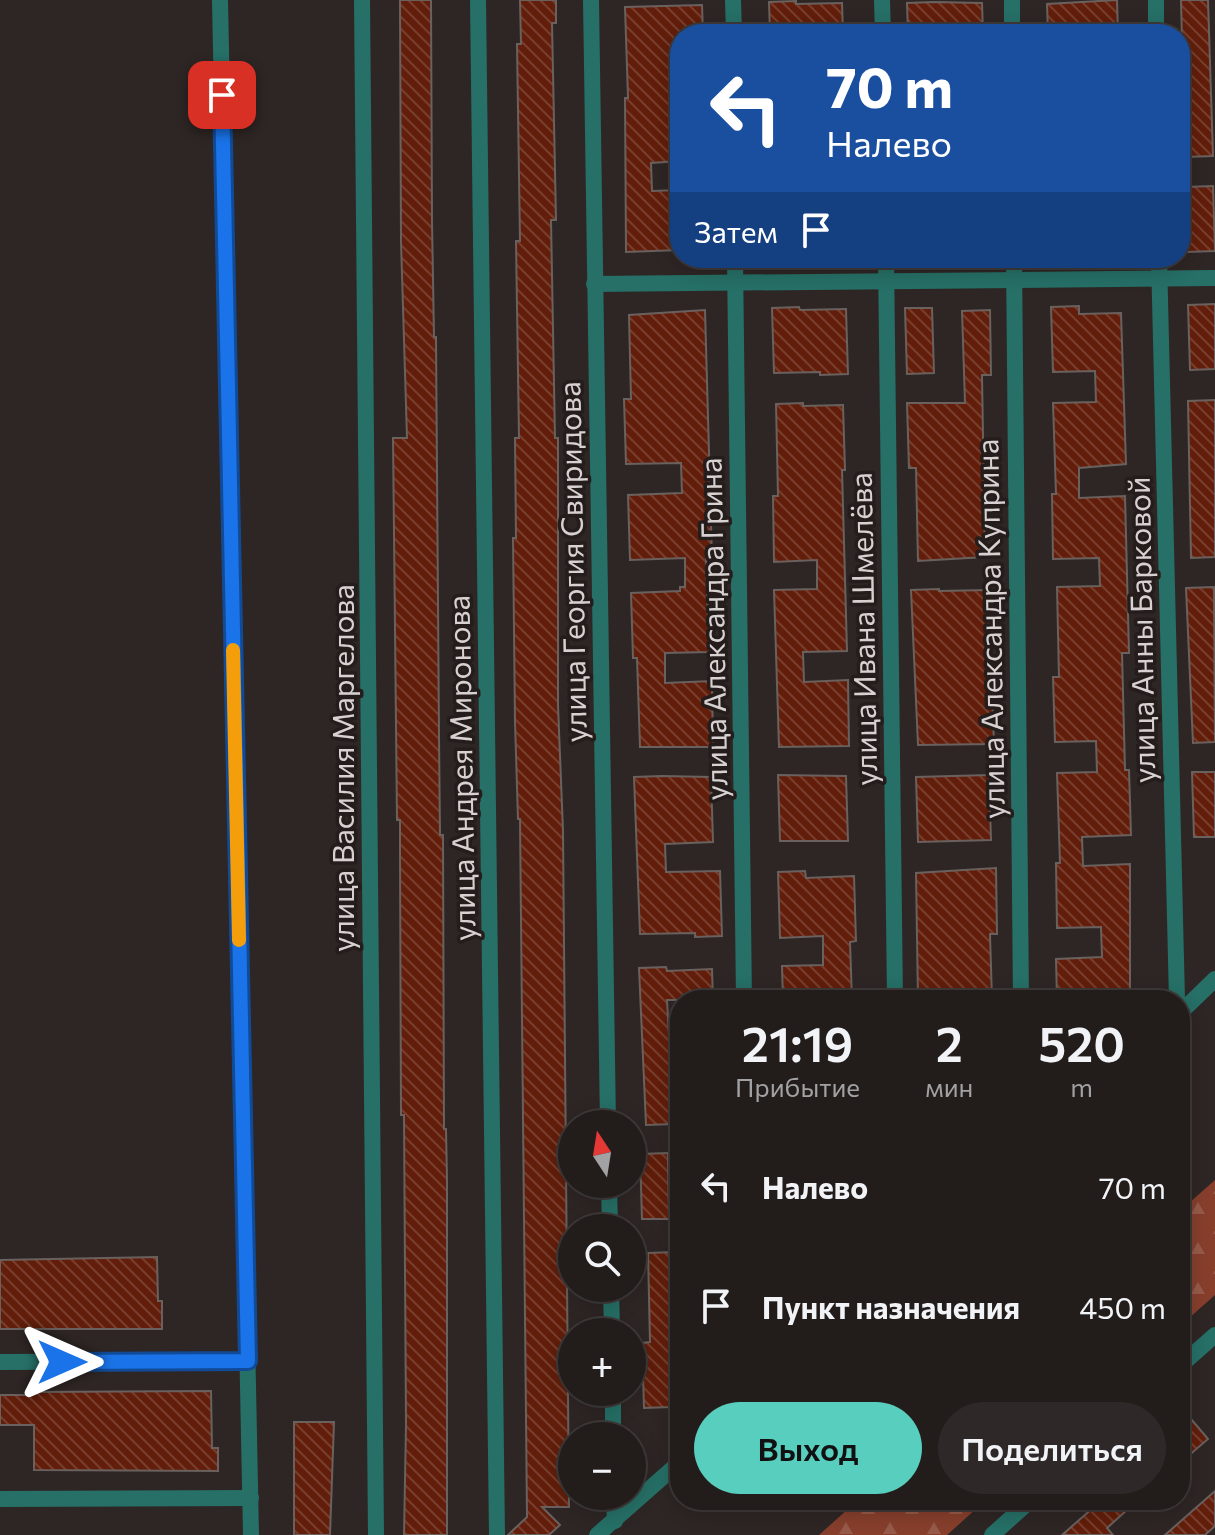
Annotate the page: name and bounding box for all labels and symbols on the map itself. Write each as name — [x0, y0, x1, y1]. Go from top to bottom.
pin — [188, 61, 256, 129]
street label: улица Георгия Свиридова — [549, 381, 593, 743]
street label: улица Александра Куприна — [967, 439, 1011, 819]
street label: улица Александра Грина — [691, 457, 733, 801]
street label: улица Ивана Шмелёва — [841, 472, 883, 786]
street label: улица Анны Барковой — [1119, 476, 1161, 784]
street label: улица Василия Маргелова — [323, 584, 360, 952]
street label: улица Андрея Миронова — [438, 595, 482, 941]
north arrow — [558, 1110, 646, 1198]
position arrow — [20, 1320, 104, 1404]

